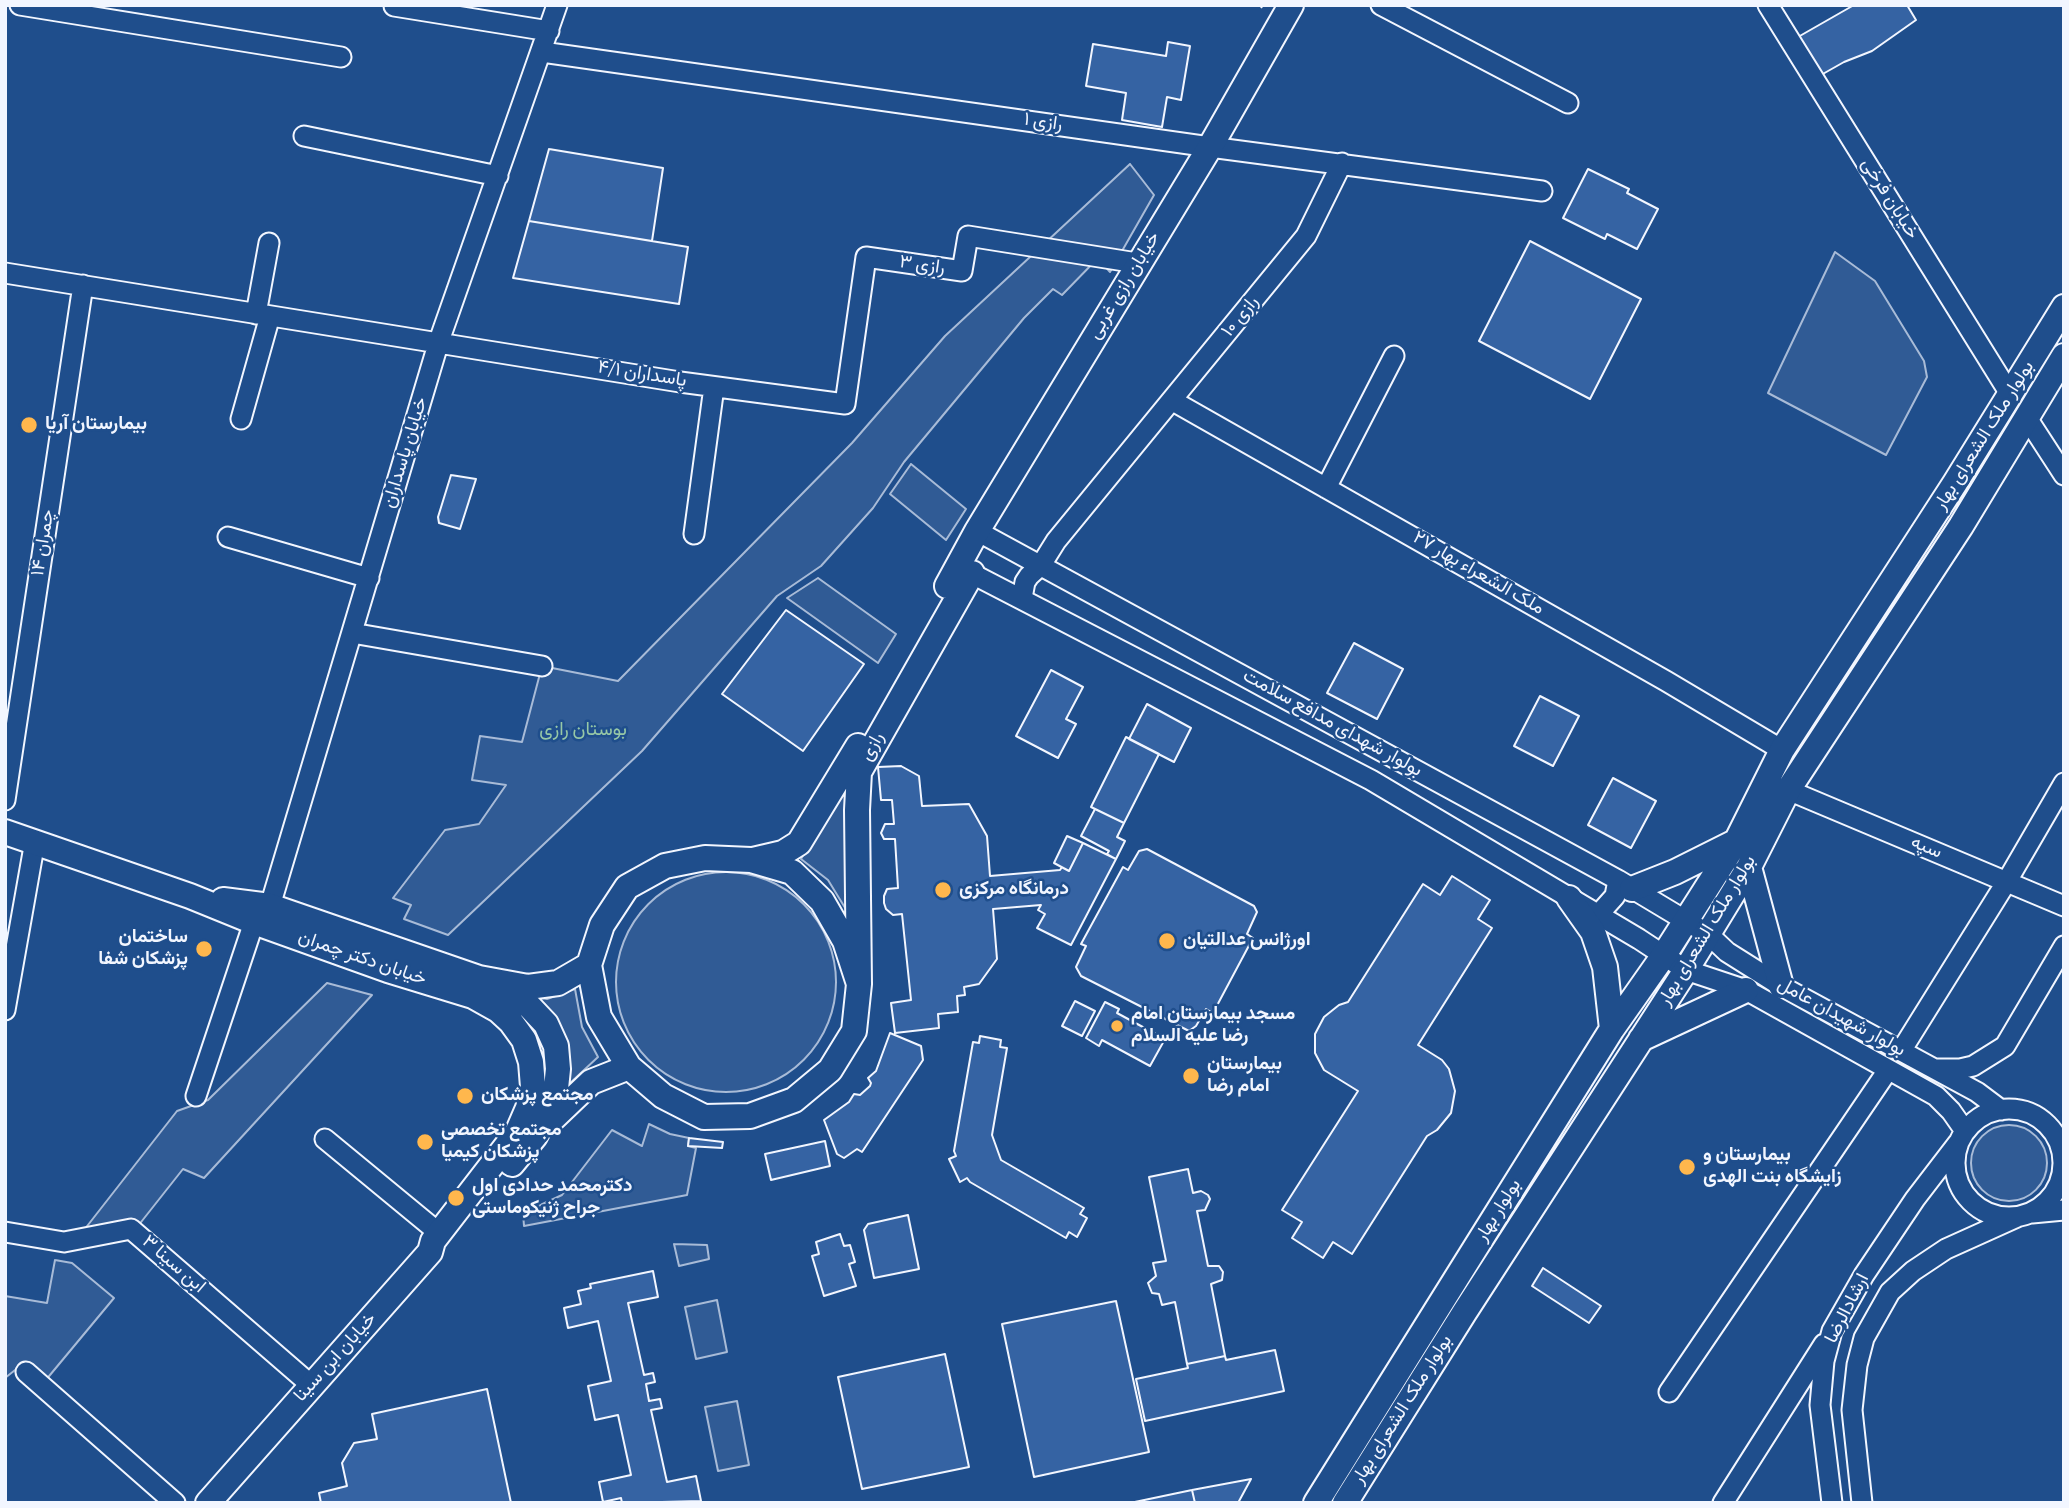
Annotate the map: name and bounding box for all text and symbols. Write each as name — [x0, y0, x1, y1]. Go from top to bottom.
street label: رازی ۱ — [1022, 109, 1064, 137]
street label: خیابان فرخی — [1855, 154, 1923, 244]
street label: خیابان رازی غربی — [1084, 228, 1166, 344]
street label: رازی ۳ — [898, 252, 946, 280]
street label: رازی ۱۰ — [1217, 292, 1265, 342]
street label: پاسداران ۴/۱ — [596, 357, 688, 393]
street label: بولوار ملک الشعرای بهار — [1930, 357, 2040, 515]
street label: خیابان پاسداران — [378, 395, 434, 511]
place label: بیمارستان آریا — [45, 414, 147, 436]
marker: بیمارستان آریا — [19, 415, 39, 435]
street label: چمران ۱۴ — [27, 508, 61, 578]
street label: ملک الشعراء بهار ۲۷ — [1408, 527, 1548, 621]
street label: بولوار شهدای مدافع سلامت — [1238, 665, 1426, 783]
park label: بوستان رازی — [539, 720, 627, 742]
street label: رازی — [856, 729, 890, 765]
street label: سپه — [1907, 831, 1945, 865]
street label: بولوار ملک الشعرای بهار — [1654, 852, 1762, 1010]
place label: درمانگاه مرکزی — [959, 879, 1069, 901]
marker: درمانگاه مرکزی — [933, 880, 953, 900]
street label: خیابان دکتر چمران — [295, 926, 429, 992]
place label: ساختمان پزشکان شفا — [98, 927, 188, 971]
place label: اورژانس عدالتیان — [1183, 930, 1311, 952]
marker: اورژانس عدالتیان — [1157, 931, 1177, 951]
marker: ساختمان پزشکان شفا — [194, 939, 214, 959]
street label: بولوار شهیدان عامل — [1773, 973, 1909, 1063]
place label: مسجد بیمارستان امام رضا علیه السلام — [1131, 1004, 1295, 1048]
marker: مسجد بیمارستان امام رضا علیه السلام — [1109, 1018, 1125, 1034]
place label: بیمارستان امام رضا — [1207, 1054, 1282, 1098]
marker: بیمارستان امام رضا — [1181, 1066, 1201, 1086]
place label: مجتمع پزشکان — [481, 1085, 594, 1107]
marker: مجتمع پزشکان — [455, 1086, 475, 1106]
place label: مجتمع تخصصی پزشکان کیمیا — [441, 1120, 562, 1164]
marker: مجتمع تخصصی پزشکان کیمیا — [415, 1132, 435, 1152]
place label: بیمارستان و زایشگاه بنت الهدی — [1703, 1145, 1842, 1189]
marker: بیمارستان و زایشگاه بنت الهدی — [1677, 1157, 1697, 1177]
place label: دکترمحمد حدادی اول جراح ژنیکوماستی — [472, 1176, 632, 1220]
street label: بولوار بهار — [1471, 1176, 1527, 1246]
marker: دکترمحمد حدادی اول جراح ژنیکوماستی — [446, 1188, 466, 1208]
street label: ابن سینا ۳ — [136, 1231, 210, 1299]
street label: ارشادالرضا — [1821, 1270, 1875, 1348]
street label: خیابان ابن سینا — [290, 1309, 382, 1407]
street label: بولوار ملک الشعرای بهار — [1348, 1331, 1458, 1489]

